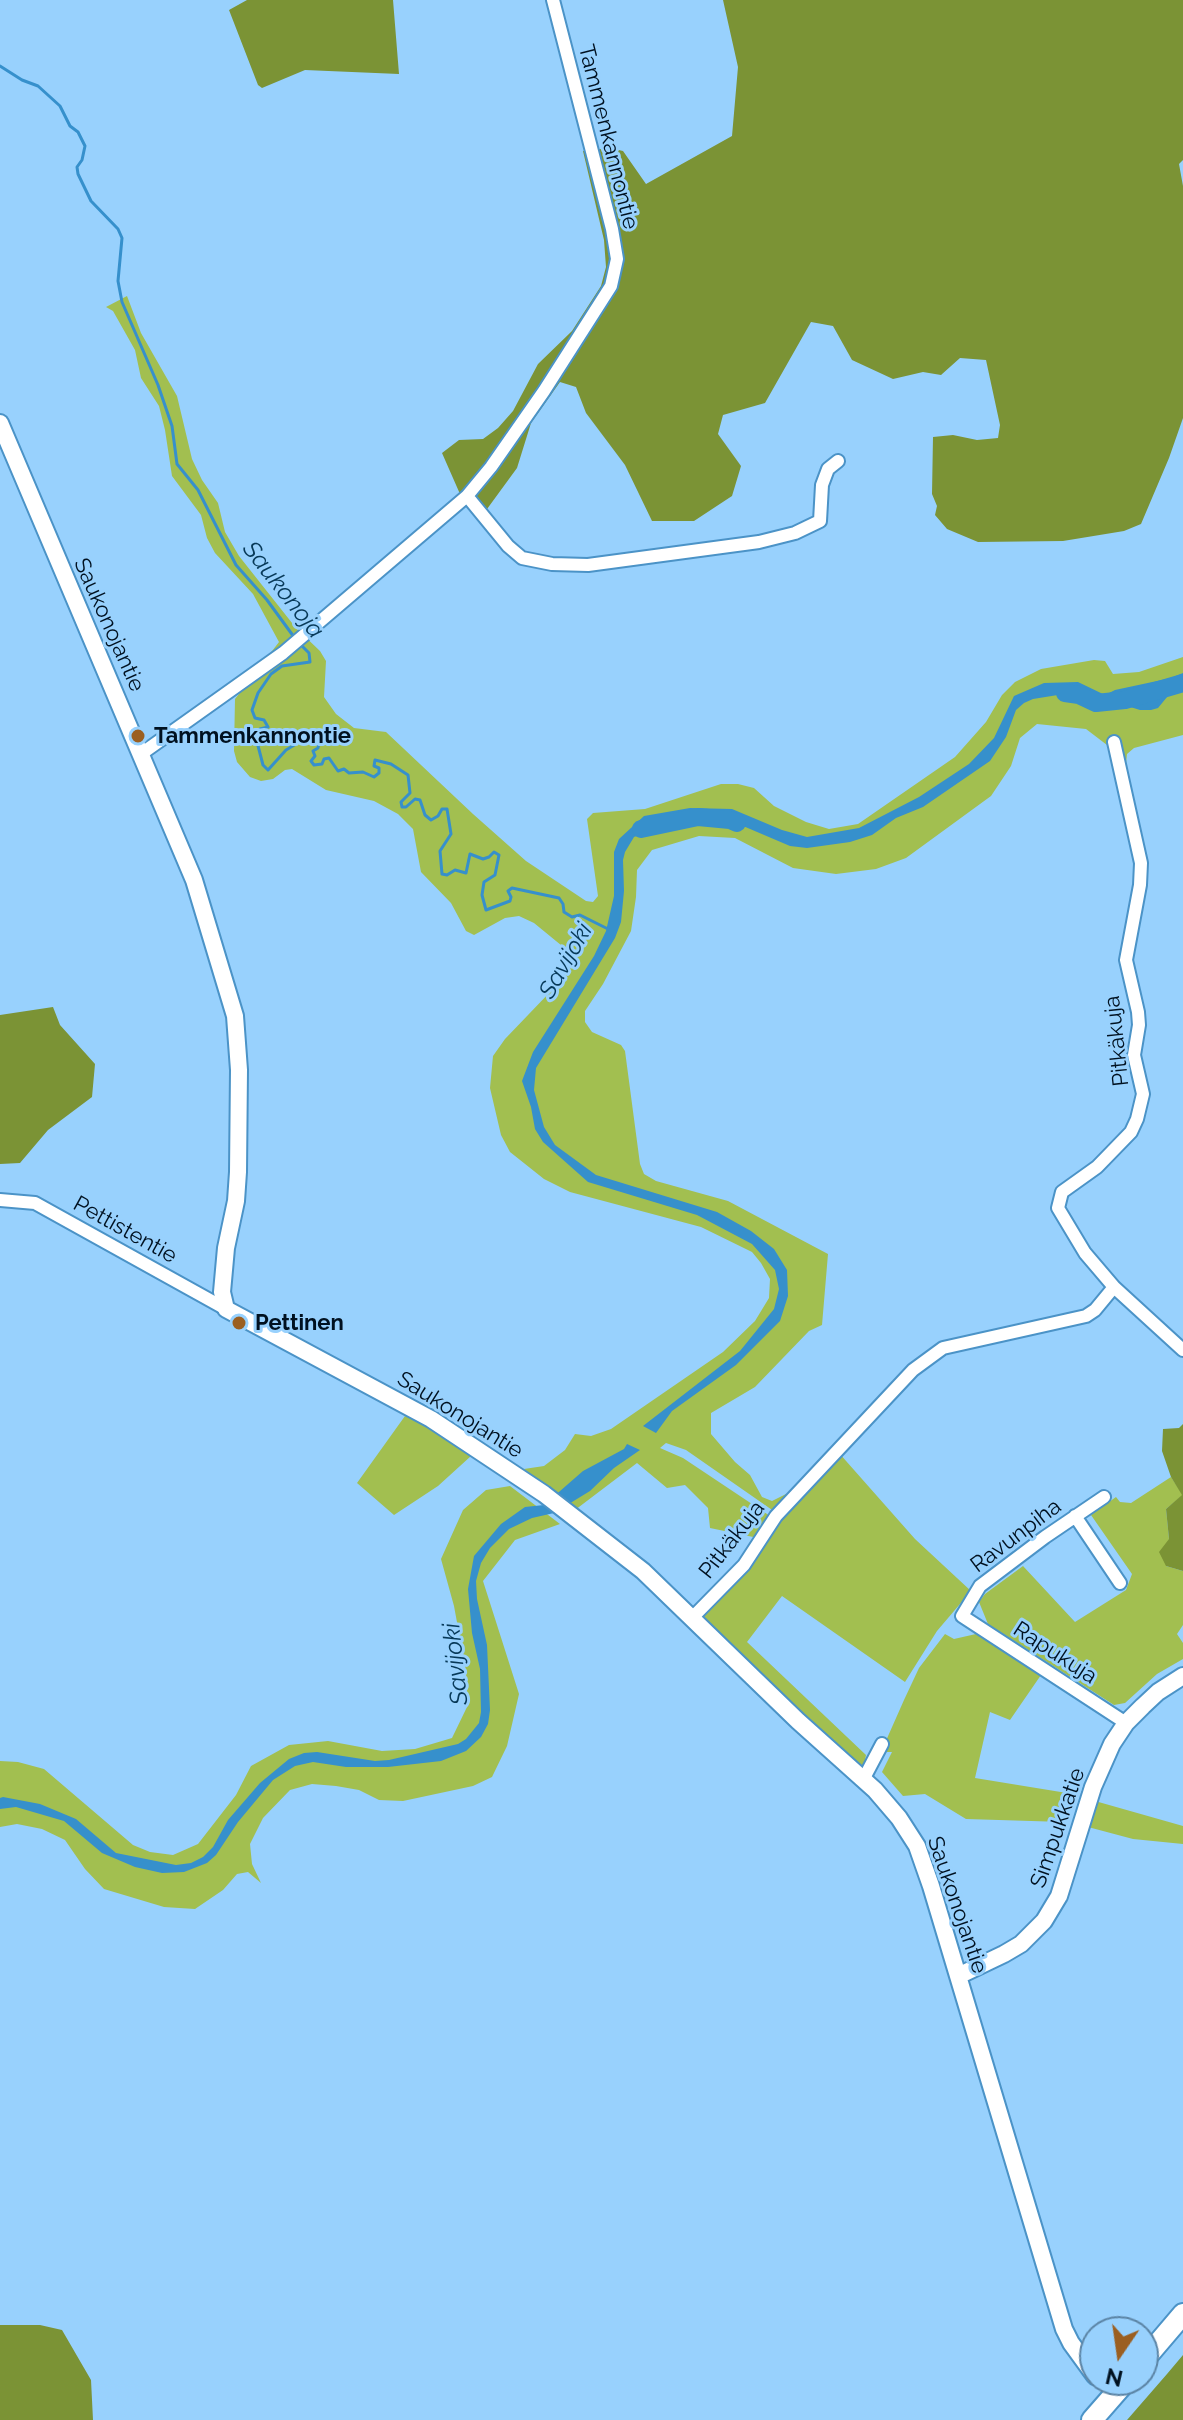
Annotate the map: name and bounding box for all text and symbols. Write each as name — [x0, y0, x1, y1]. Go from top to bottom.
street label: Tammenkannontie — [572, 42, 644, 232]
water label: Saukonoja — [236, 536, 330, 644]
street label: Saukonojantie — [68, 554, 150, 696]
place label: Tammenkannontie — [154, 723, 351, 749]
marker: Tammenkannontie — [129, 727, 147, 745]
water label: Savijoki — [533, 918, 599, 1004]
street label: Pitkäkuja — [1099, 994, 1135, 1088]
street label: Pettistentie — [69, 1191, 181, 1269]
place label: Pettinen — [255, 1310, 344, 1336]
marker: Pettinen — [230, 1314, 248, 1332]
street label: Saukonojantie — [392, 1366, 528, 1464]
street label: Ravunpiha — [965, 1493, 1067, 1579]
street label: Pitkäkuja — [694, 1496, 770, 1584]
street label: Rapukuja — [1008, 1616, 1102, 1690]
water label: Savijoki — [437, 1622, 475, 1706]
street label: Simpukkatie — [1025, 1764, 1091, 1892]
street label: Saukonojantie — [921, 1833, 993, 1977]
north arrow — [1079, 2316, 1159, 2396]
text: N — [1103, 2363, 1125, 2392]

